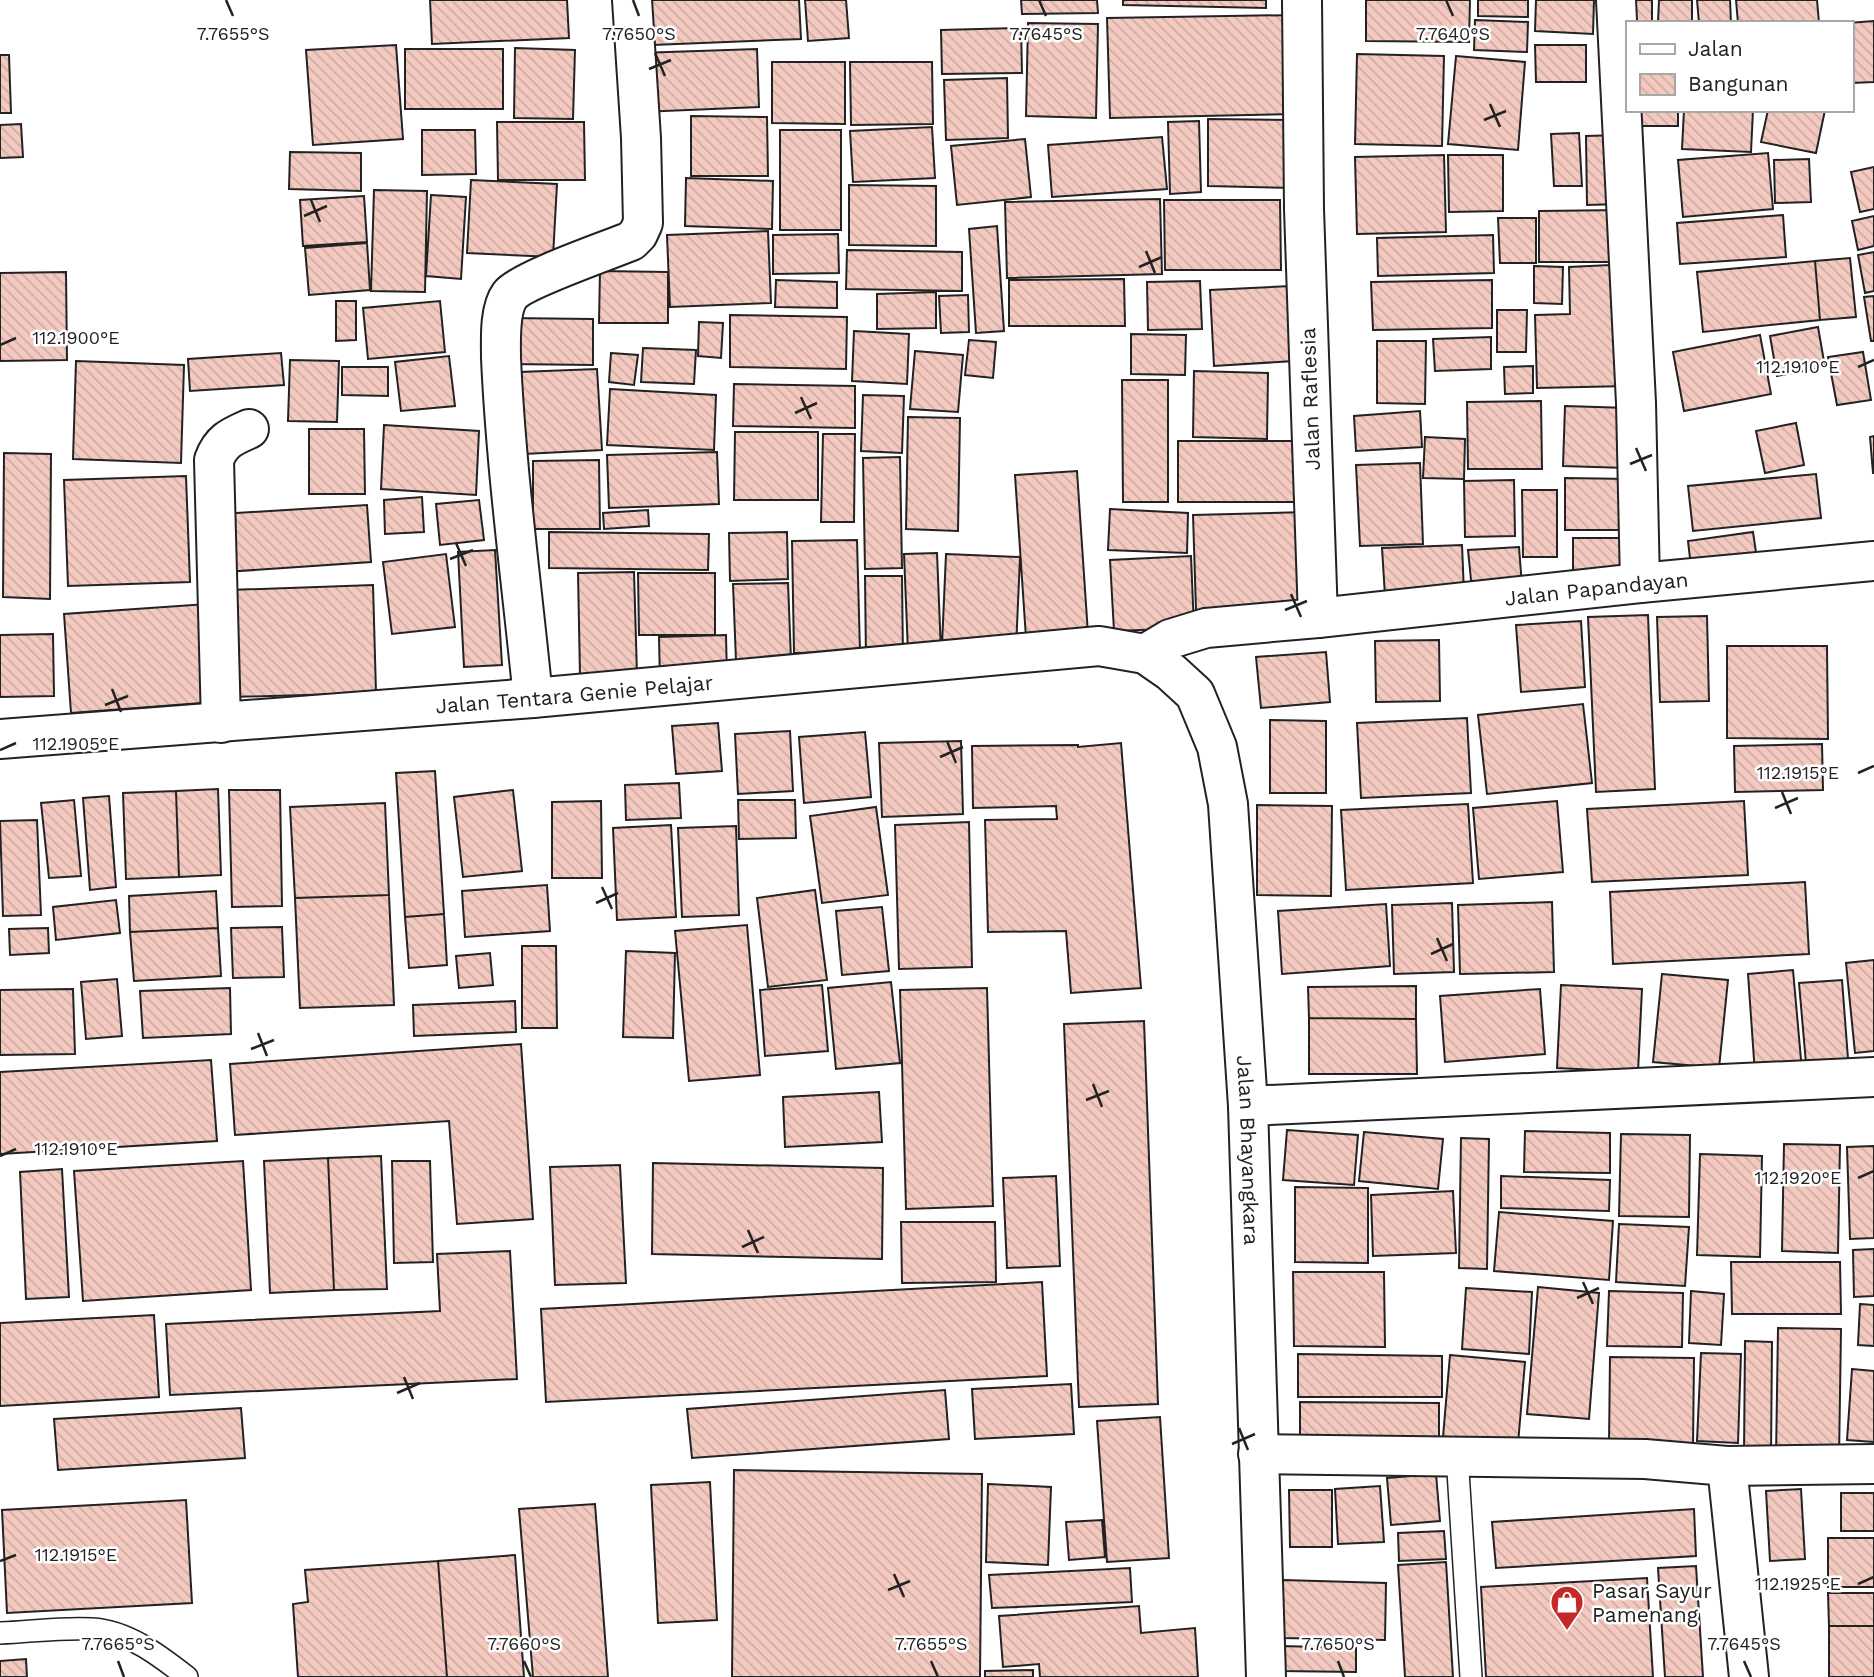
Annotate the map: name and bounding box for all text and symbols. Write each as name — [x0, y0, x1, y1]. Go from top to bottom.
legend — [1626, 21, 1853, 112]
text: 7.7655°S — [196, 23, 270, 44]
text: 7.7650°S — [602, 23, 676, 44]
text: 7.7645°S — [1009, 23, 1083, 44]
text: 7.7640°S — [1416, 23, 1490, 44]
text: Jalan — [1688, 36, 1743, 61]
text: Bangunan — [1688, 71, 1789, 96]
text: 112.1900°E — [32, 327, 120, 348]
street label: Jalan Raflesia — [1295, 327, 1325, 471]
text: 112.1910°E — [1756, 356, 1840, 377]
street label: Jalan Papandayan — [1503, 566, 1689, 610]
street label: Jalan Tentara Genie Pelajar — [434, 669, 715, 718]
text: 112.1905°E — [33, 733, 119, 754]
text: 112.1915°E — [1757, 762, 1839, 783]
street label: Jalan Bhayangkara — [1232, 1054, 1265, 1246]
text: 112.1910°E — [34, 1138, 118, 1159]
text: 112.1920°E — [1755, 1167, 1841, 1188]
text: 112.1915°E — [35, 1544, 117, 1565]
text: 112.1925°E — [1755, 1573, 1841, 1594]
place label: Pasar Sayur Pamenang — [1592, 1578, 1712, 1627]
shop icon: Pasar Sayur Pamenang — [1548, 1583, 1586, 1632]
text: 7.7665°S — [81, 1633, 155, 1654]
text: 7.7660°S — [487, 1633, 561, 1654]
text: 7.7655°S — [894, 1633, 968, 1654]
text: 7.7650°S — [1301, 1633, 1375, 1654]
text: 7.7645°S — [1707, 1633, 1781, 1654]

